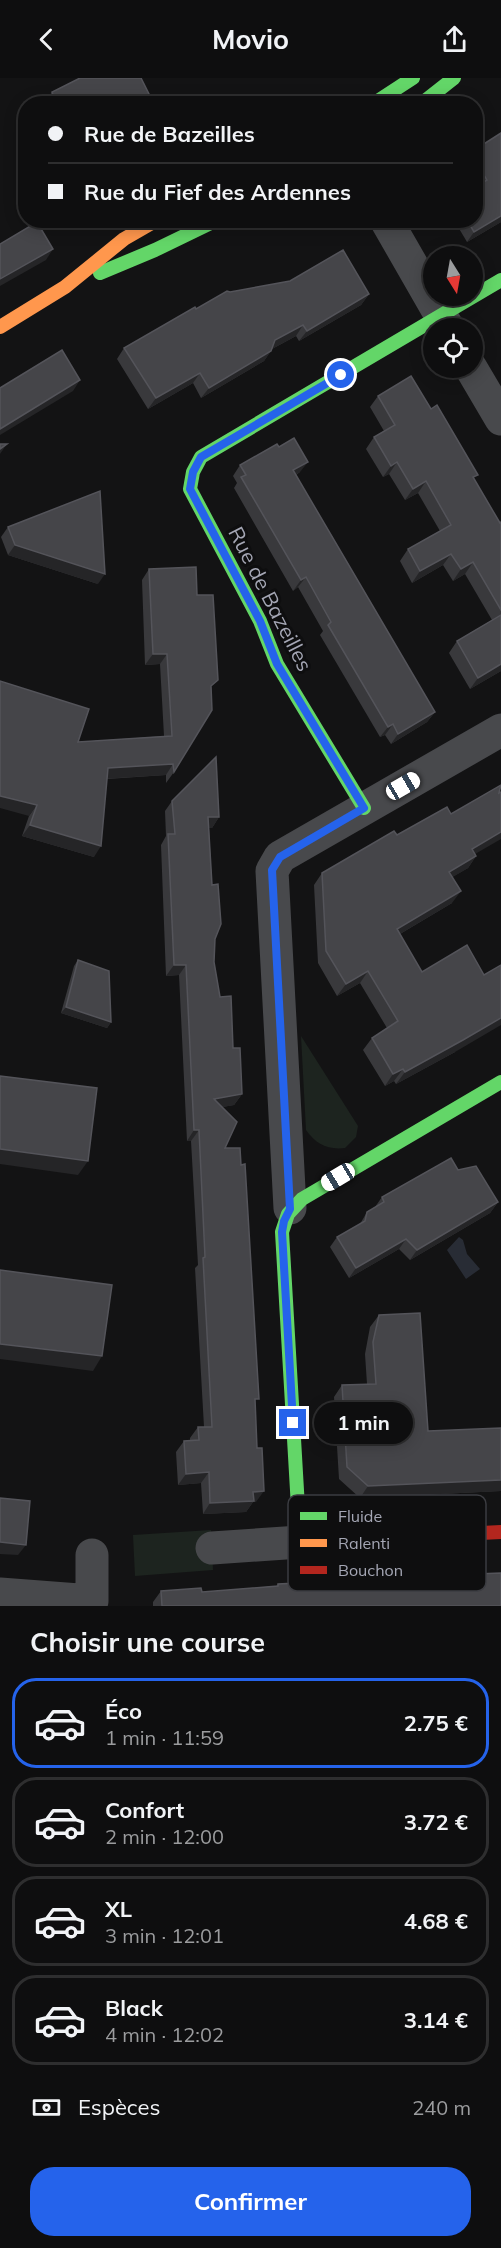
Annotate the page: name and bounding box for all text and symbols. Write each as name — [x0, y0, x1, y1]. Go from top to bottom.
text: Movio — [212, 22, 289, 56]
icon: back — [30, 23, 63, 56]
icon: share — [438, 23, 471, 56]
text: Rue de Bazeilles — [84, 120, 255, 148]
text: Rue du Fief des Ardennes — [84, 178, 351, 206]
north arrow — [423, 246, 483, 306]
map controls — [423, 246, 483, 378]
button: locate — [423, 318, 483, 378]
route start — [327, 361, 354, 388]
street label: Rue de Bazeilles — [223, 522, 319, 675]
car — [383, 769, 423, 803]
car — [318, 1160, 358, 1194]
callout: 1 min — [314, 1402, 413, 1444]
route end — [279, 1409, 306, 1436]
text: 1 min — [337, 1410, 390, 1435]
legend — [288, 1495, 486, 1591]
text: Fluide — [338, 1506, 382, 1526]
text: Ralenti — [338, 1533, 390, 1553]
text: Bouchon — [338, 1560, 403, 1580]
text: Choisir une course — [30, 1625, 265, 1659]
icon: car — [33, 1696, 87, 1750]
text: Éco — [105, 1697, 142, 1725]
text: 2.75 € — [404, 1709, 468, 1737]
text: 1 min · 11:59 — [105, 1725, 224, 1750]
icon: car — [33, 1795, 87, 1849]
text: Confort — [105, 1796, 184, 1824]
text: 3.72 € — [404, 1808, 468, 1836]
text: 2 min · 12:00 — [105, 1824, 224, 1849]
icon: car — [33, 1894, 87, 1948]
text: XL — [105, 1895, 132, 1923]
text: 4.68 € — [404, 1907, 468, 1935]
text: 3 min · 12:01 — [105, 1923, 224, 1948]
icon: car — [33, 1993, 87, 2047]
text: Black — [105, 1994, 163, 2022]
text: 3.14 € — [404, 2006, 468, 2034]
text: 4 min · 12:02 — [105, 2022, 224, 2047]
icon: cash — [30, 2091, 63, 2124]
text: Espèces — [78, 2093, 160, 2121]
text: 240 m — [412, 2095, 471, 2120]
button: Confirmer — [30, 2167, 471, 2236]

